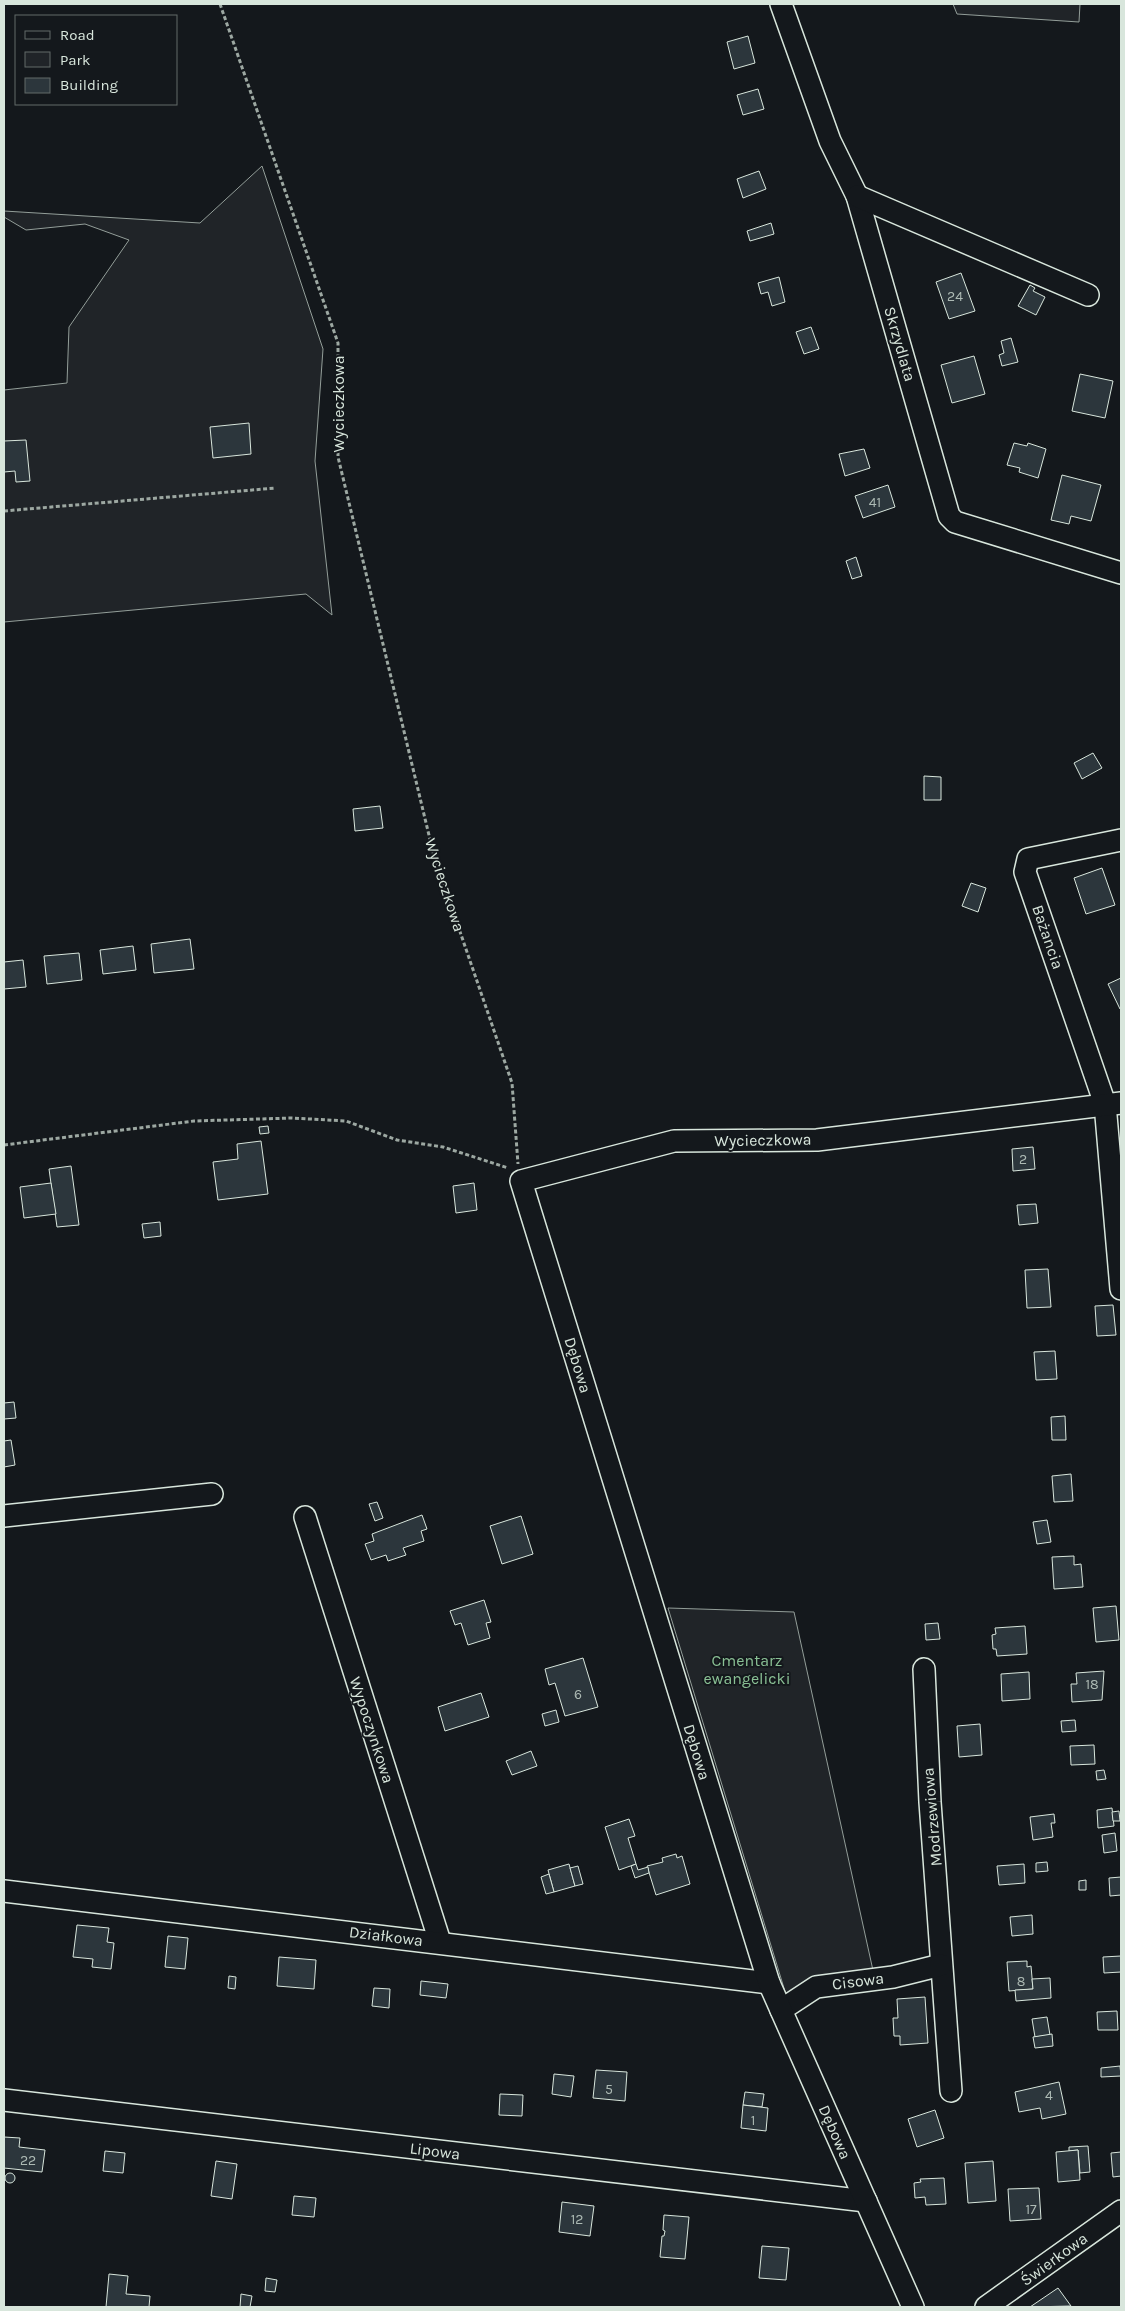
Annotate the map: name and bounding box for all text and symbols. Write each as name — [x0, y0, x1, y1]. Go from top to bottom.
legend — [15, 15, 178, 105]
text: Road — [60, 26, 95, 44]
text: Park — [60, 51, 90, 69]
text: Building — [60, 76, 118, 94]
house number: 24 — [947, 288, 963, 305]
street label: Skrzydlata — [880, 304, 920, 384]
street label: Wycieczkowa — [329, 356, 348, 453]
house number: 41 — [869, 494, 881, 511]
street label: Wycieczkowa — [421, 836, 469, 934]
street label: Bażancia — [1028, 902, 1068, 972]
street label: Wycieczkowa — [714, 1130, 812, 1150]
house number: 2 — [1019, 1151, 1027, 1168]
street label: Dębowa — [561, 1335, 595, 1395]
park label: Cmentarz ewangelicki — [704, 1651, 790, 1688]
street label: Wypoczynkowa — [346, 1674, 398, 1786]
house number: 18 — [1085, 1676, 1099, 1693]
house number: 6 — [574, 1686, 582, 1703]
street label: Dębowa — [680, 1722, 714, 1782]
street label: Modrzewiowa — [918, 1767, 946, 1867]
street label: Działkowa — [348, 1922, 424, 1950]
street label: Cisowa — [831, 1968, 885, 1994]
house number: 8 — [1017, 1973, 1025, 1990]
house number: 5 — [605, 2081, 613, 2098]
house number: 4 — [1045, 2087, 1053, 2104]
street label: Dębowa — [815, 2102, 855, 2162]
house number: 1 — [751, 2112, 755, 2129]
street label: Lipowa — [409, 2138, 461, 2164]
house number: 22 — [20, 2152, 36, 2169]
house number: 17 — [1025, 2201, 1037, 2218]
house number: 12 — [571, 2211, 583, 2228]
street label: Świerkowa — [1017, 2228, 1091, 2290]

